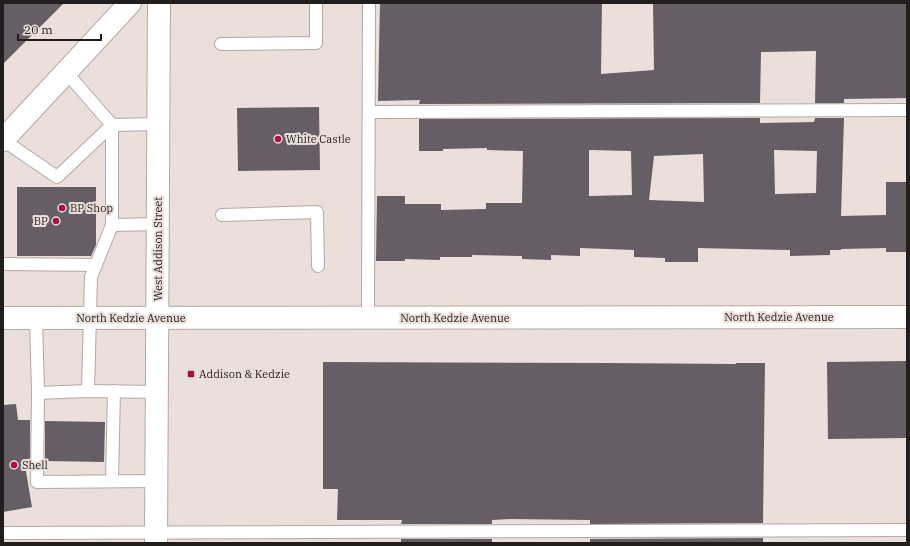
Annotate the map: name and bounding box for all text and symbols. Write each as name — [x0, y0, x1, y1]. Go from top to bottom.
scale bar — [18, 16, 101, 42]
text: 20 m — [24, 22, 53, 37]
place label: White Castle — [286, 132, 351, 146]
marker: White Castle — [273, 134, 283, 144]
street label: West Addison Street — [151, 197, 165, 301]
place label: BP Shop — [70, 201, 113, 215]
marker: BP Shop — [57, 203, 67, 213]
place label: BP — [34, 214, 48, 228]
marker: BP — [51, 216, 61, 226]
street label: North Kedzie Avenue — [724, 310, 834, 324]
street label: North Kedzie Avenue — [76, 311, 186, 325]
street label: North Kedzie Avenue — [400, 311, 510, 325]
place label: Addison & Kedzie — [199, 367, 290, 381]
marker: Addison & Kedzie — [186, 369, 196, 379]
place label: Shell — [22, 458, 48, 472]
marker: Shell — [9, 460, 19, 470]

